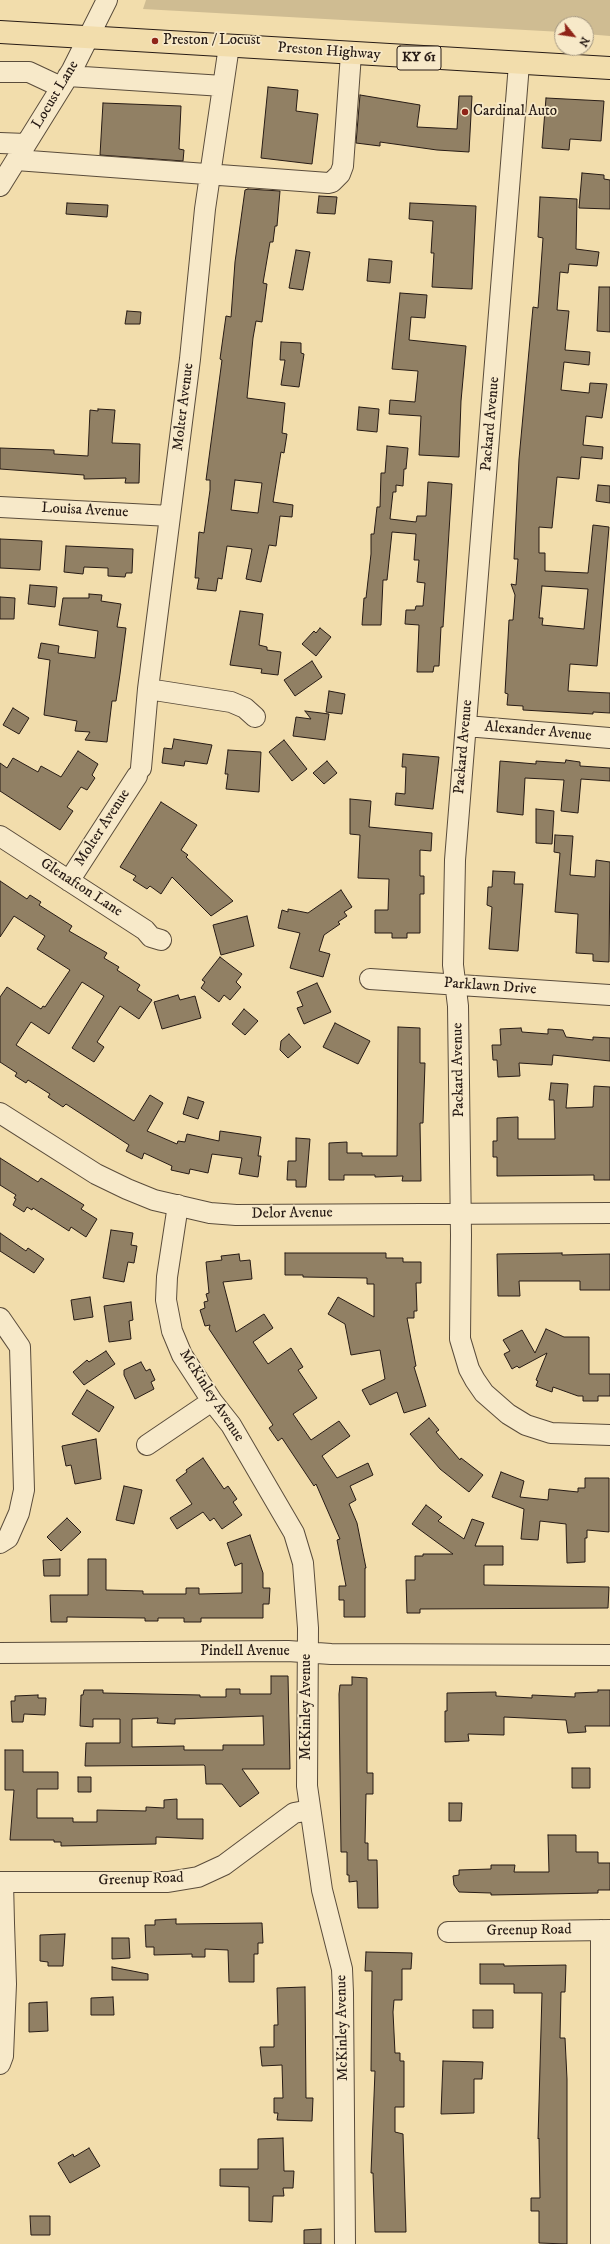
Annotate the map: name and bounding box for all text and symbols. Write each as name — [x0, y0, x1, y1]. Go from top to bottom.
north arrow — [554, 16, 594, 56]
place label: Preston / Locust — [163, 32, 261, 50]
text: N — [575, 34, 592, 49]
marker: Preston / Locust — [150, 36, 160, 46]
street label: Preston Highway — [277, 39, 381, 65]
road number: KY 61 — [397, 46, 441, 70]
street label: Locust Lane — [29, 58, 83, 132]
place label: Cardinal Auto — [473, 103, 557, 121]
marker: Cardinal Auto — [460, 107, 470, 117]
street label: Molter Avenue — [170, 362, 198, 452]
street label: Packard Avenue — [478, 376, 504, 472]
street label: Louisa Avenue — [41, 500, 129, 522]
street label: Packard Avenue — [451, 699, 477, 795]
street label: Alexander Avenue — [484, 718, 592, 746]
street label: Molter Avenue — [71, 786, 135, 870]
street label: Glenafton Lane — [36, 855, 126, 921]
street label: Parklawn Drive — [443, 975, 537, 999]
street label: Packard Avenue — [449, 1022, 469, 1118]
street label: Delor Avenue — [251, 1204, 333, 1224]
street label: McKinley Avenue — [174, 1346, 248, 1446]
street label: Pindell Avenue — [200, 1643, 290, 1661]
street label: McKinley Avenue — [298, 1654, 316, 1760]
street label: Greenup Road — [98, 1870, 184, 1890]
street label: Greenup Road — [486, 1921, 572, 1941]
street label: McKinley Avenue — [333, 1975, 353, 2081]

